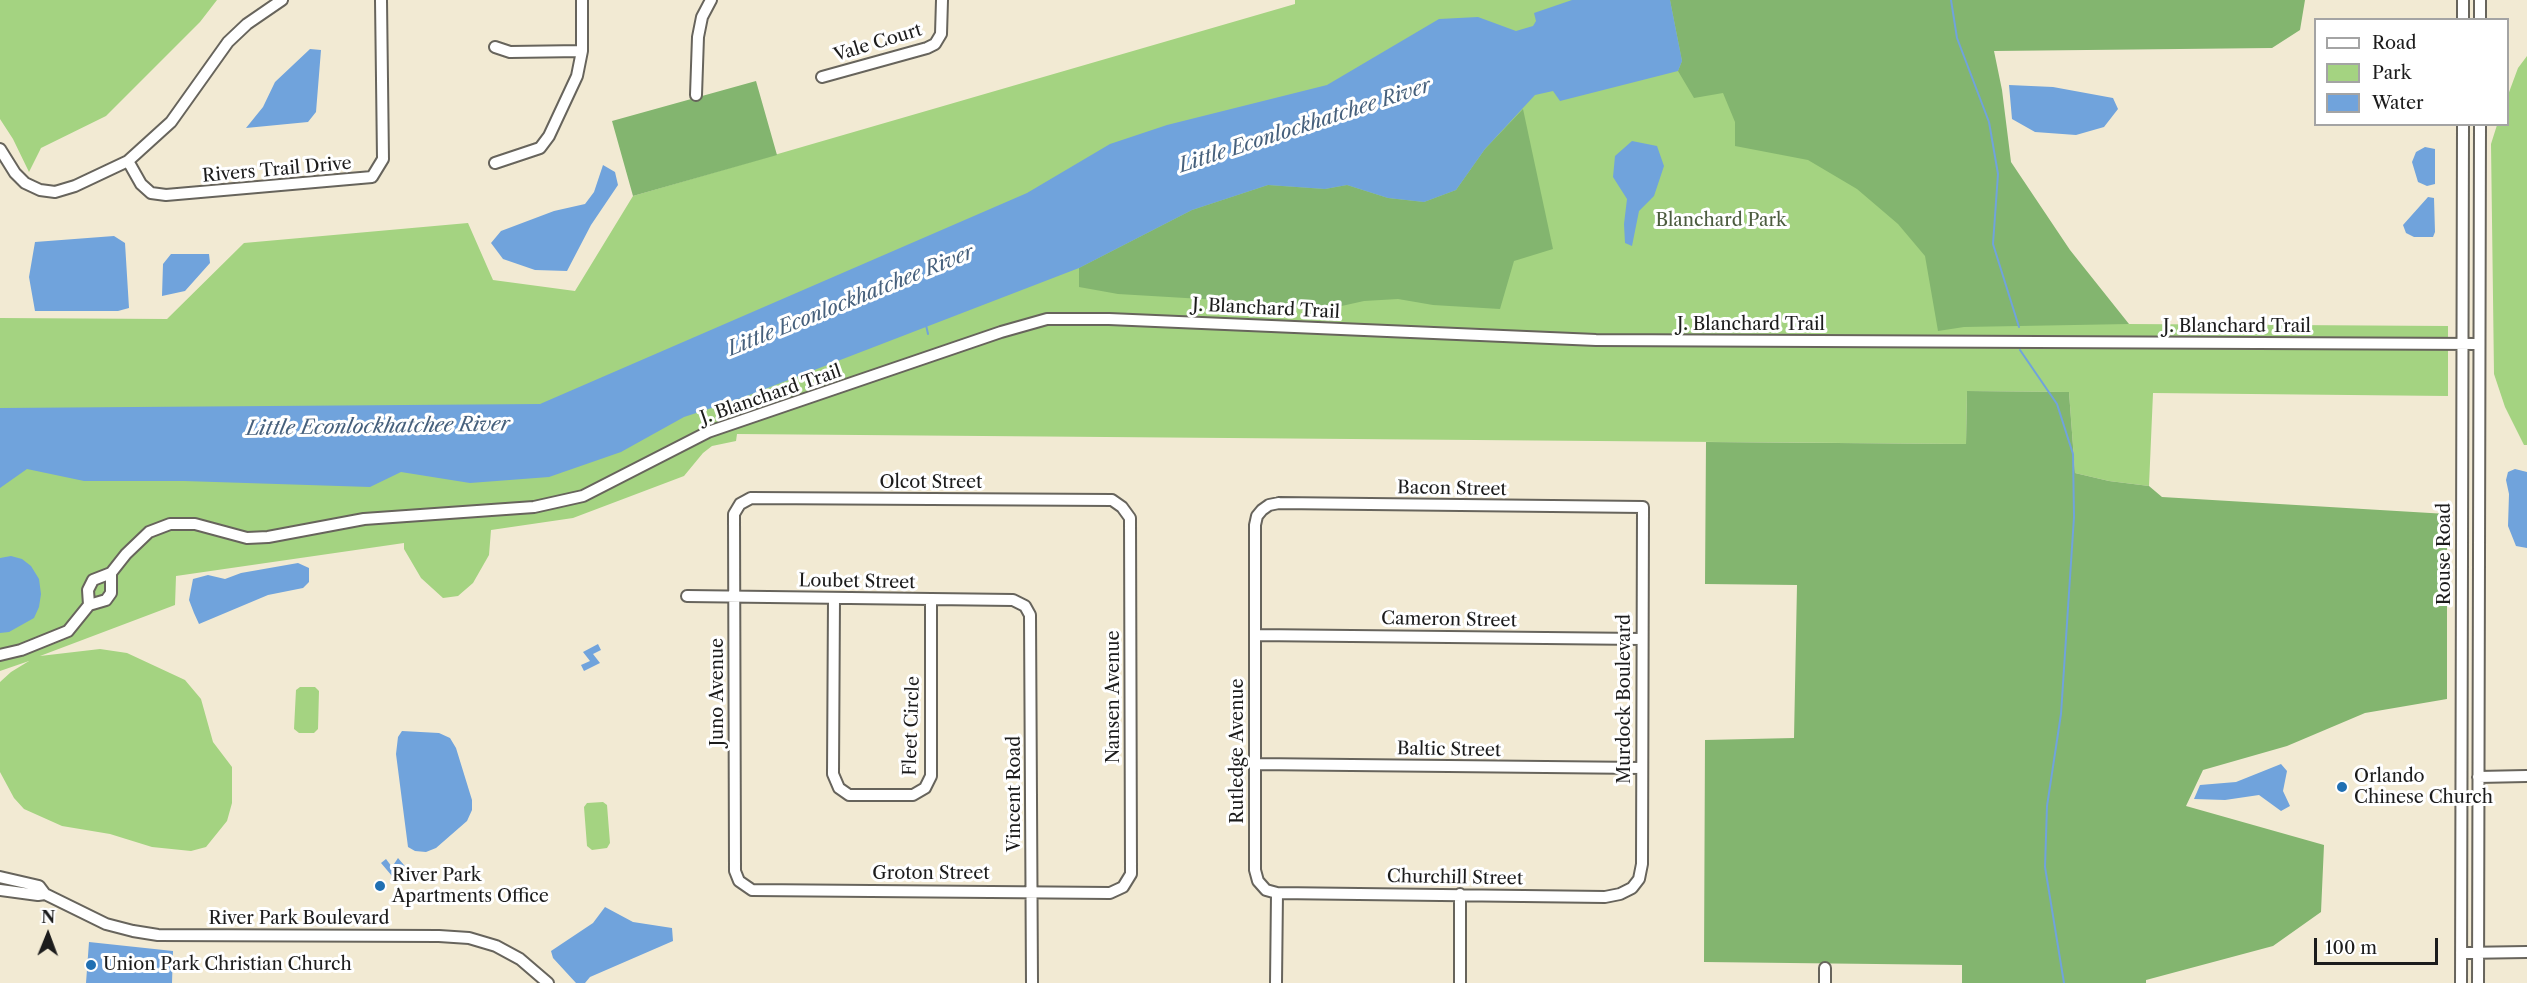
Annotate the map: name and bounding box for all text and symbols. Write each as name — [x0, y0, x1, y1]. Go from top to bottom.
legend — [2314, 18, 2509, 126]
street label: Vale Court — [831, 19, 925, 67]
text: Road — [2372, 32, 2417, 54]
text: Park — [2372, 62, 2411, 84]
water label: Little Econlockhatchee River — [1176, 74, 1434, 178]
text: Water — [2372, 92, 2424, 114]
street label: Rivers Trail Drive — [201, 153, 353, 187]
park label: Blanchard Park — [1656, 210, 1786, 232]
water label: Little Econlockhatchee River — [724, 240, 978, 362]
street label: J. Blanchard Trail — [1192, 294, 1340, 324]
street label: J. Blanchard Trail — [1677, 314, 1825, 336]
street label: J. Blanchard Trail — [2163, 316, 2311, 338]
street label: J. Blanchard Trail — [698, 361, 844, 429]
water label: Little Econlockhatchee River — [246, 413, 510, 441]
street label: Olcot Street — [880, 472, 982, 494]
street label: Bacon Street — [1397, 477, 1507, 501]
street label: Rouse Road — [2434, 503, 2456, 605]
street label: Loubet Street — [798, 570, 916, 594]
street label: Cameron Street — [1381, 608, 1517, 632]
street label: Murdock Boulevard — [1614, 614, 1636, 784]
street label: Nansen Avenue — [1103, 630, 1125, 764]
street label: Juno Avenue — [707, 638, 729, 746]
street label: Fleet Circle — [899, 676, 925, 776]
street label: Rutledge Avenue — [1227, 678, 1249, 824]
street label: Vincent Road — [1004, 736, 1026, 852]
street label: Baltic Street — [1397, 738, 1501, 762]
place label: Orlando Chinese Church — [2354, 766, 2493, 808]
marker: Orlando Chinese Church — [2335, 780, 2349, 794]
street label: Groton Street — [872, 863, 990, 885]
place label: River Park Apartments Office — [392, 865, 549, 908]
street label: Churchill Street — [1387, 866, 1523, 890]
marker: River Park Apartments Office — [373, 879, 387, 893]
north arrow — [18, 905, 78, 965]
text: N — [41, 907, 55, 927]
street label: River Park Boulevard — [209, 908, 389, 930]
scale bar — [2317, 926, 2442, 964]
text: 100 m — [2325, 937, 2377, 959]
place label: Union Park Christian Church — [103, 954, 352, 976]
marker: Union Park Christian Church — [84, 958, 98, 972]

